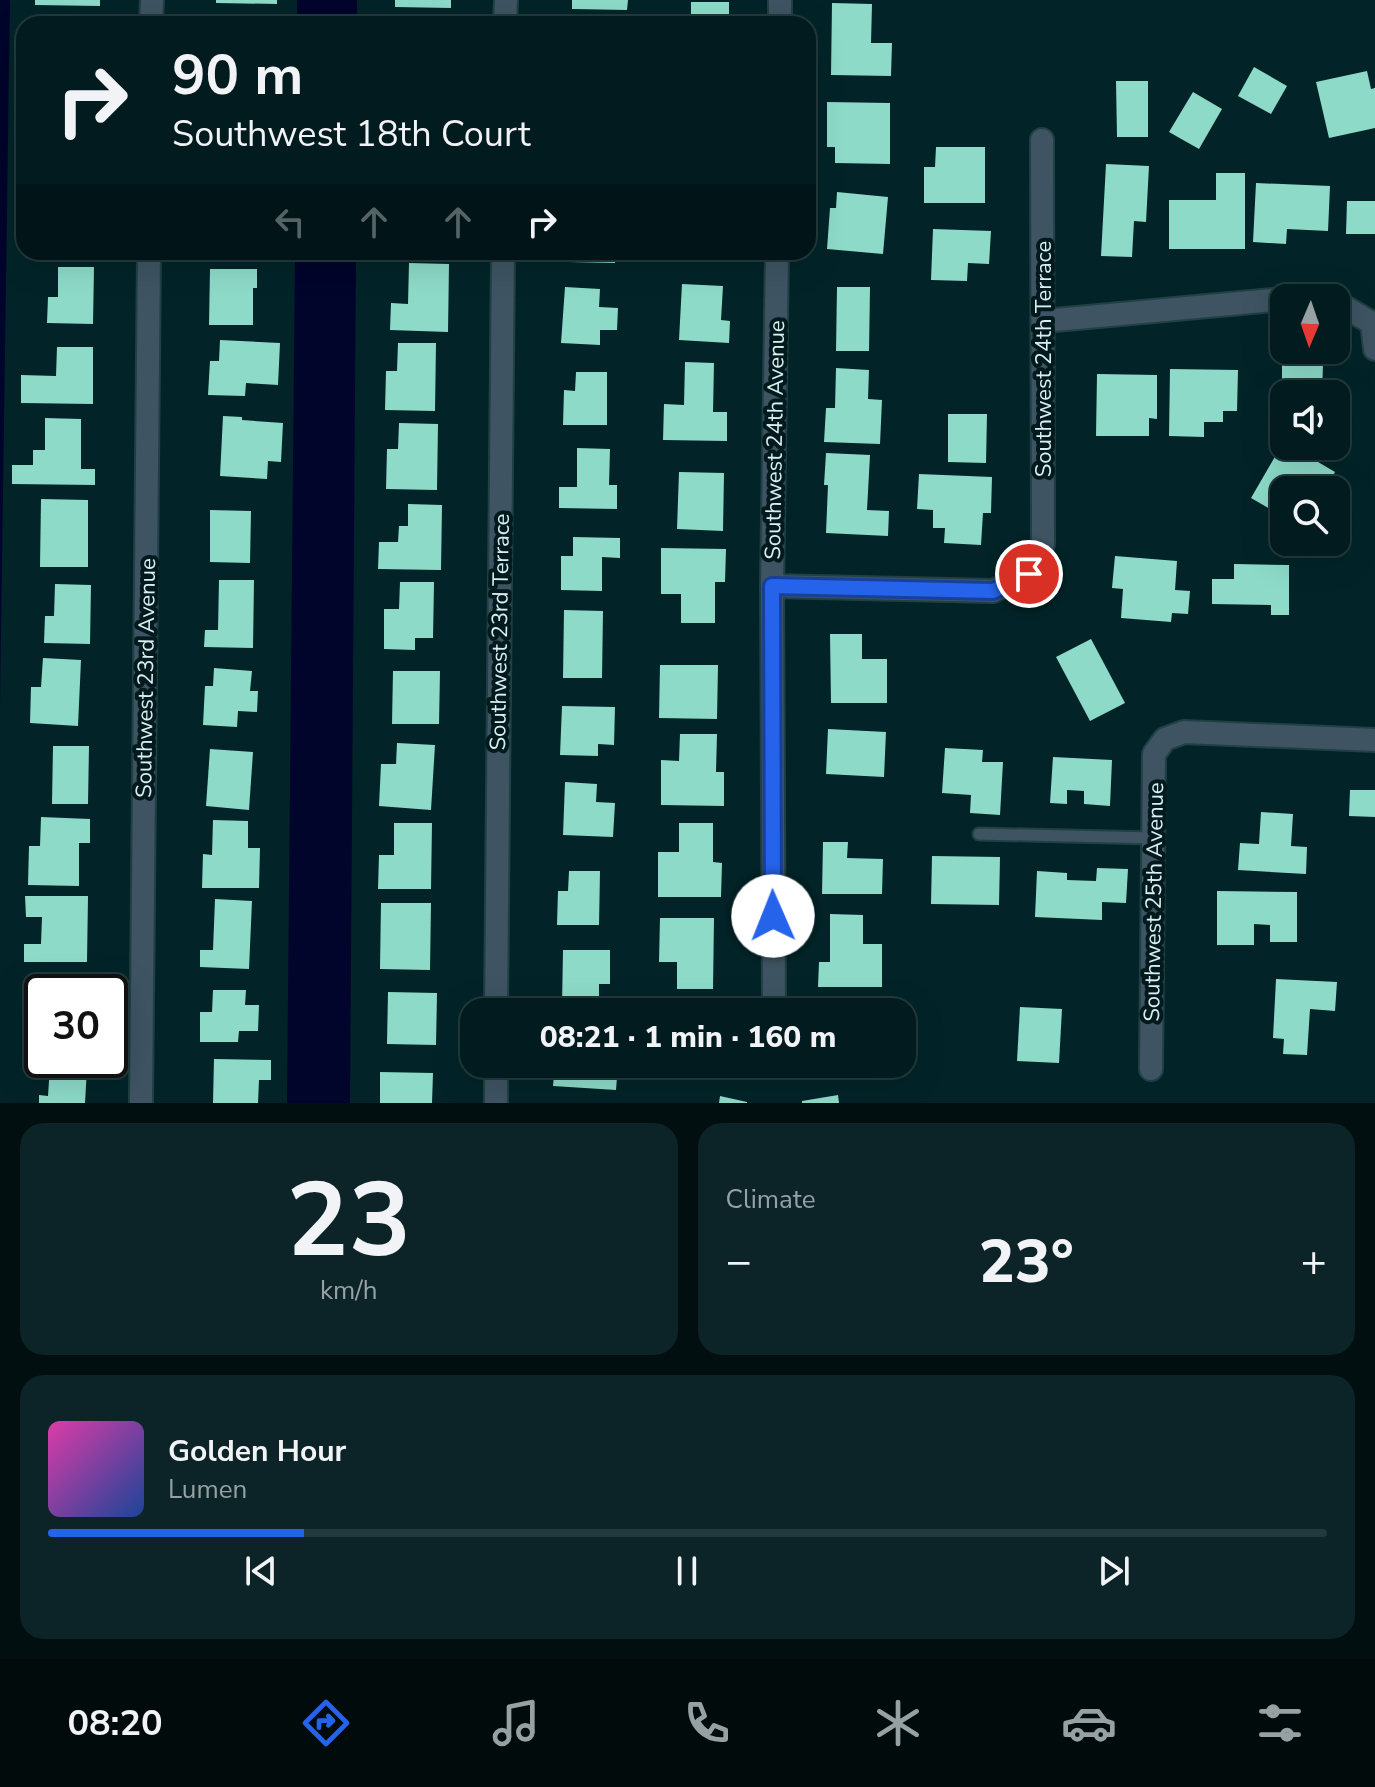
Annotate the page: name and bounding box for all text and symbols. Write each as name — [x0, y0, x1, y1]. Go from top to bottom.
text: 90 m — [172, 37, 303, 114]
icon: right — [40, 48, 144, 152]
text: Southwest 18th Court — [172, 110, 531, 159]
icon: left — [268, 200, 312, 244]
icon: ahead — [352, 200, 396, 244]
icon: ahead — [436, 200, 480, 244]
icon: right — [520, 200, 564, 244]
street label: Southwest 24th Terrace — [1029, 241, 1059, 477]
north arrow — [1270, 284, 1350, 364]
map controls — [1270, 284, 1350, 556]
street label: Southwest 24th Avenue — [758, 320, 792, 560]
button: sound — [1270, 380, 1350, 460]
button: search — [1270, 476, 1350, 556]
street label: Southwest 23rd Terrace — [483, 513, 517, 751]
pin — [995, 540, 1063, 608]
icon: arrive — [1007, 552, 1051, 596]
street label: Southwest 23rd Avenue — [129, 558, 163, 798]
street label: Southwest 25th Avenue — [1137, 782, 1171, 1022]
position arrow — [731, 874, 815, 958]
speed limit sign: 30 — [24, 974, 128, 1078]
text: 08:21 · 1 min · 160 m — [540, 1017, 836, 1058]
text: 23 — [286, 1150, 411, 1292]
text: Climate — [726, 1182, 816, 1217]
text: 23° — [979, 1221, 1074, 1303]
text: − — [726, 1232, 752, 1292]
text: + — [1301, 1232, 1327, 1292]
text: km/h — [320, 1273, 377, 1308]
text: Golden Hour — [168, 1431, 346, 1472]
text: Lumen — [168, 1472, 247, 1507]
icon: previous — [239, 1549, 283, 1593]
icon: pause — [665, 1549, 709, 1593]
icon: next — [1092, 1549, 1136, 1593]
icon: directions — [298, 1695, 354, 1751]
icon: music — [488, 1695, 544, 1751]
icon: phone — [679, 1695, 735, 1751]
icon: climate — [870, 1695, 926, 1751]
icon: car — [1061, 1695, 1117, 1751]
icon: filters — [1252, 1695, 1308, 1751]
text: 08:20 — [67, 1699, 163, 1748]

